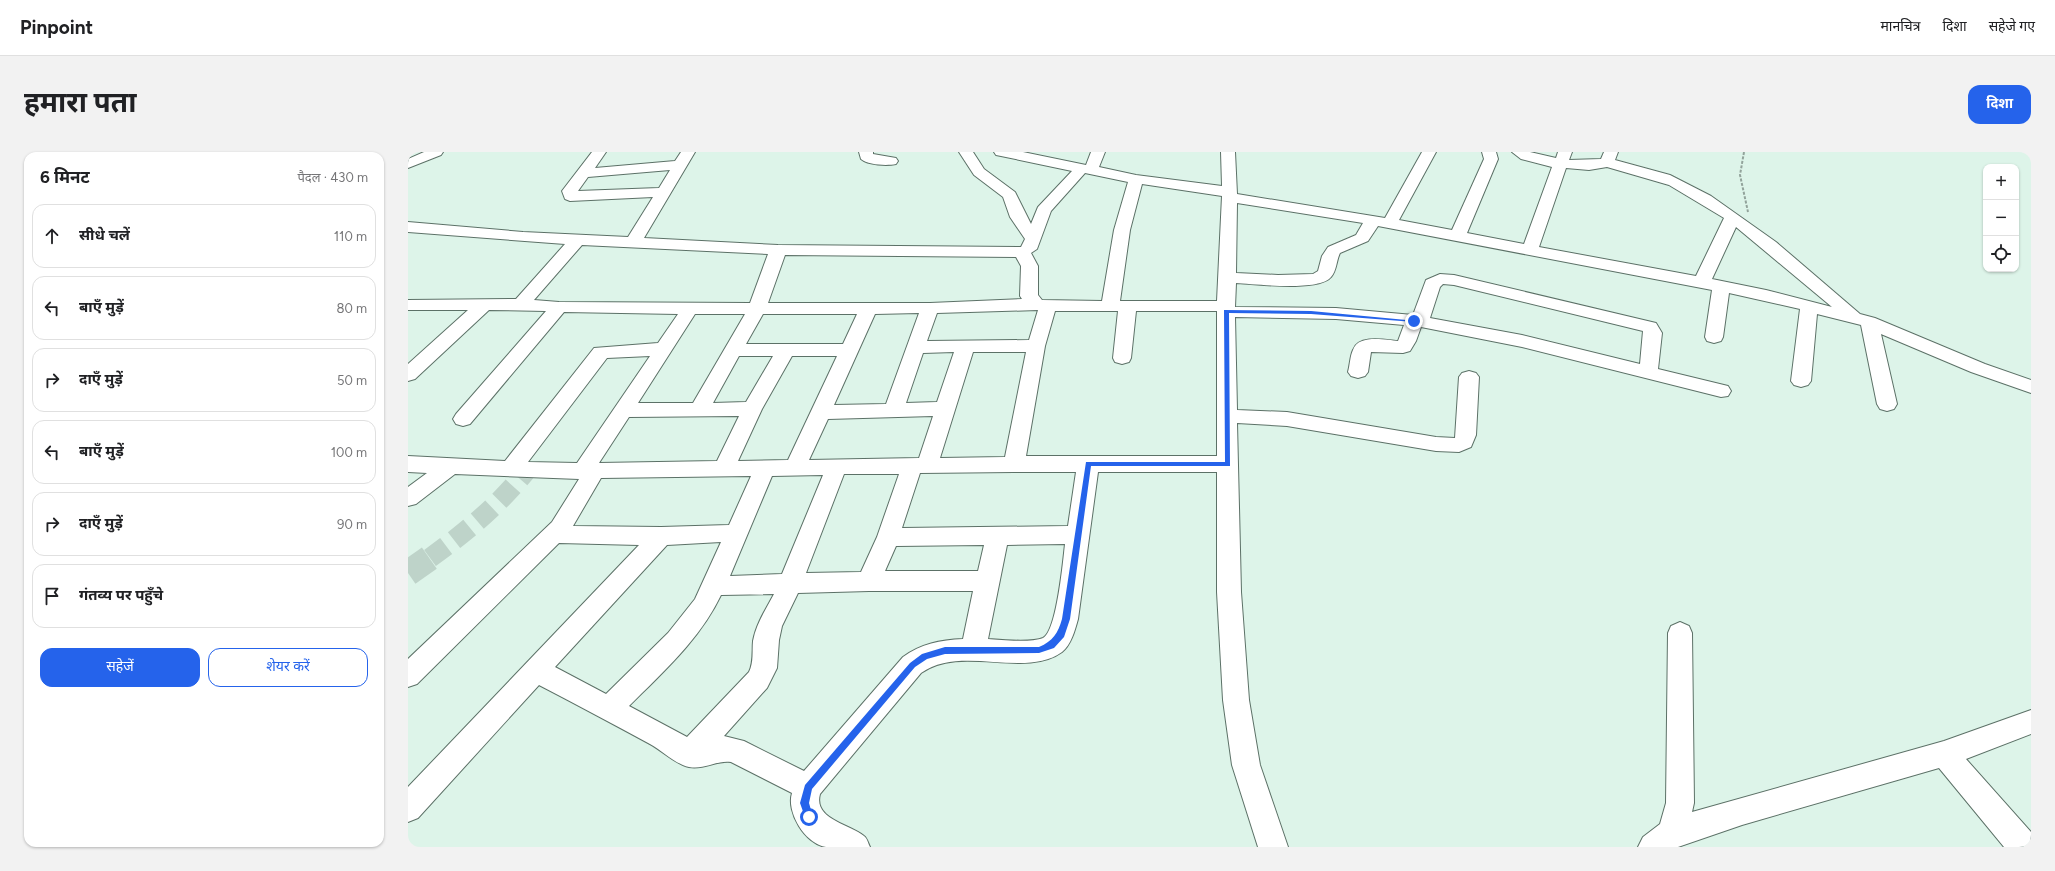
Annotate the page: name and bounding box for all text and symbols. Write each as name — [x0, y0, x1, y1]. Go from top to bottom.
text: Pinpoint — [20, 16, 93, 39]
text: मानचित्र — [1880, 18, 1920, 35]
text: दिशा — [1942, 18, 1967, 35]
text: सहेजे गए — [1989, 18, 2035, 35]
text: हमारा पता — [24, 85, 136, 119]
button: दिशा — [1968, 85, 2031, 124]
map controls — [1983, 164, 2019, 272]
button: + — [1983, 164, 2019, 200]
text: 6 मिनट — [40, 167, 90, 187]
text: पैदल · 430 m — [297, 170, 368, 185]
button: − — [1983, 200, 2019, 236]
icon: ahead — [41, 225, 63, 247]
text: सीधे चलें — [79, 226, 130, 244]
text: 110 m — [334, 229, 367, 244]
button: locate — [1983, 236, 2019, 272]
icon: left — [41, 297, 63, 319]
text: बाएँ मुड़ें — [79, 298, 124, 316]
text: 80 m — [336, 301, 367, 316]
route end — [1405, 312, 1423, 330]
icon: right — [41, 369, 63, 391]
text: दाएँ मुड़ें — [79, 370, 123, 388]
text: 50 m — [337, 373, 367, 388]
icon: left — [41, 441, 63, 463]
text: बाएँ मुड़ें — [79, 442, 124, 460]
text: 100 m — [331, 445, 367, 460]
icon: right — [41, 513, 63, 535]
text: दाएँ मुड़ें — [79, 514, 123, 532]
text: 90 m — [337, 517, 367, 532]
icon: arrive — [41, 585, 63, 607]
text: गंतव्य पर पहुँचे — [79, 586, 163, 604]
button: सहेजें — [40, 648, 200, 687]
button: शेयर करें — [208, 648, 368, 687]
route start — [800, 808, 818, 826]

